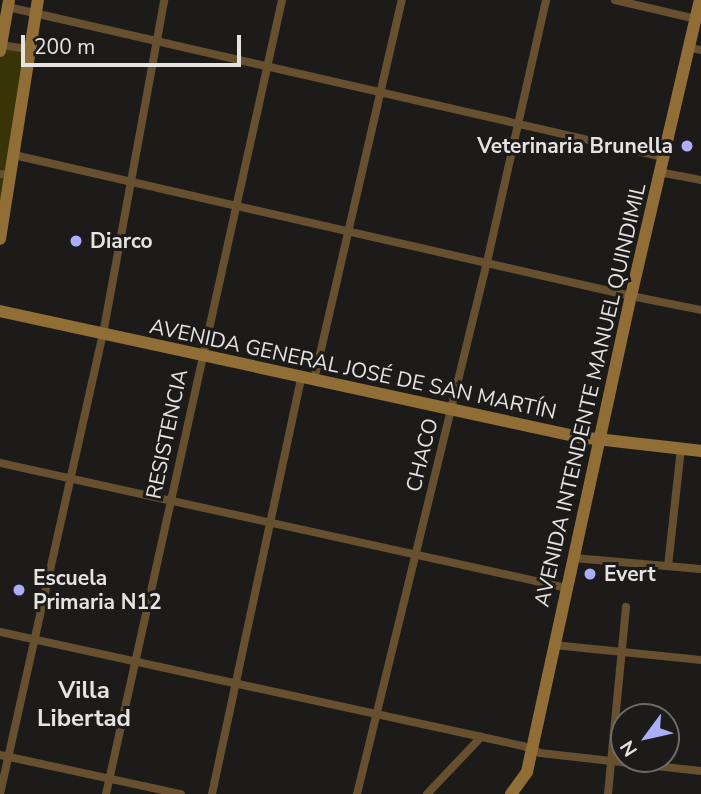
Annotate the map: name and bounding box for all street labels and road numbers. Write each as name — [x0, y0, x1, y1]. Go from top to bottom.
street label: AVENIDA INTENDENTE MANUEL QUINDIMIL — [529, 181, 651, 609]
street label: AVENIDA GENERAL JOSÉ DE SAN MARTÍN — [147, 314, 559, 424]
street label: RESISTENCIA — [141, 367, 193, 501]
street label: CHACO — [401, 416, 443, 494]

